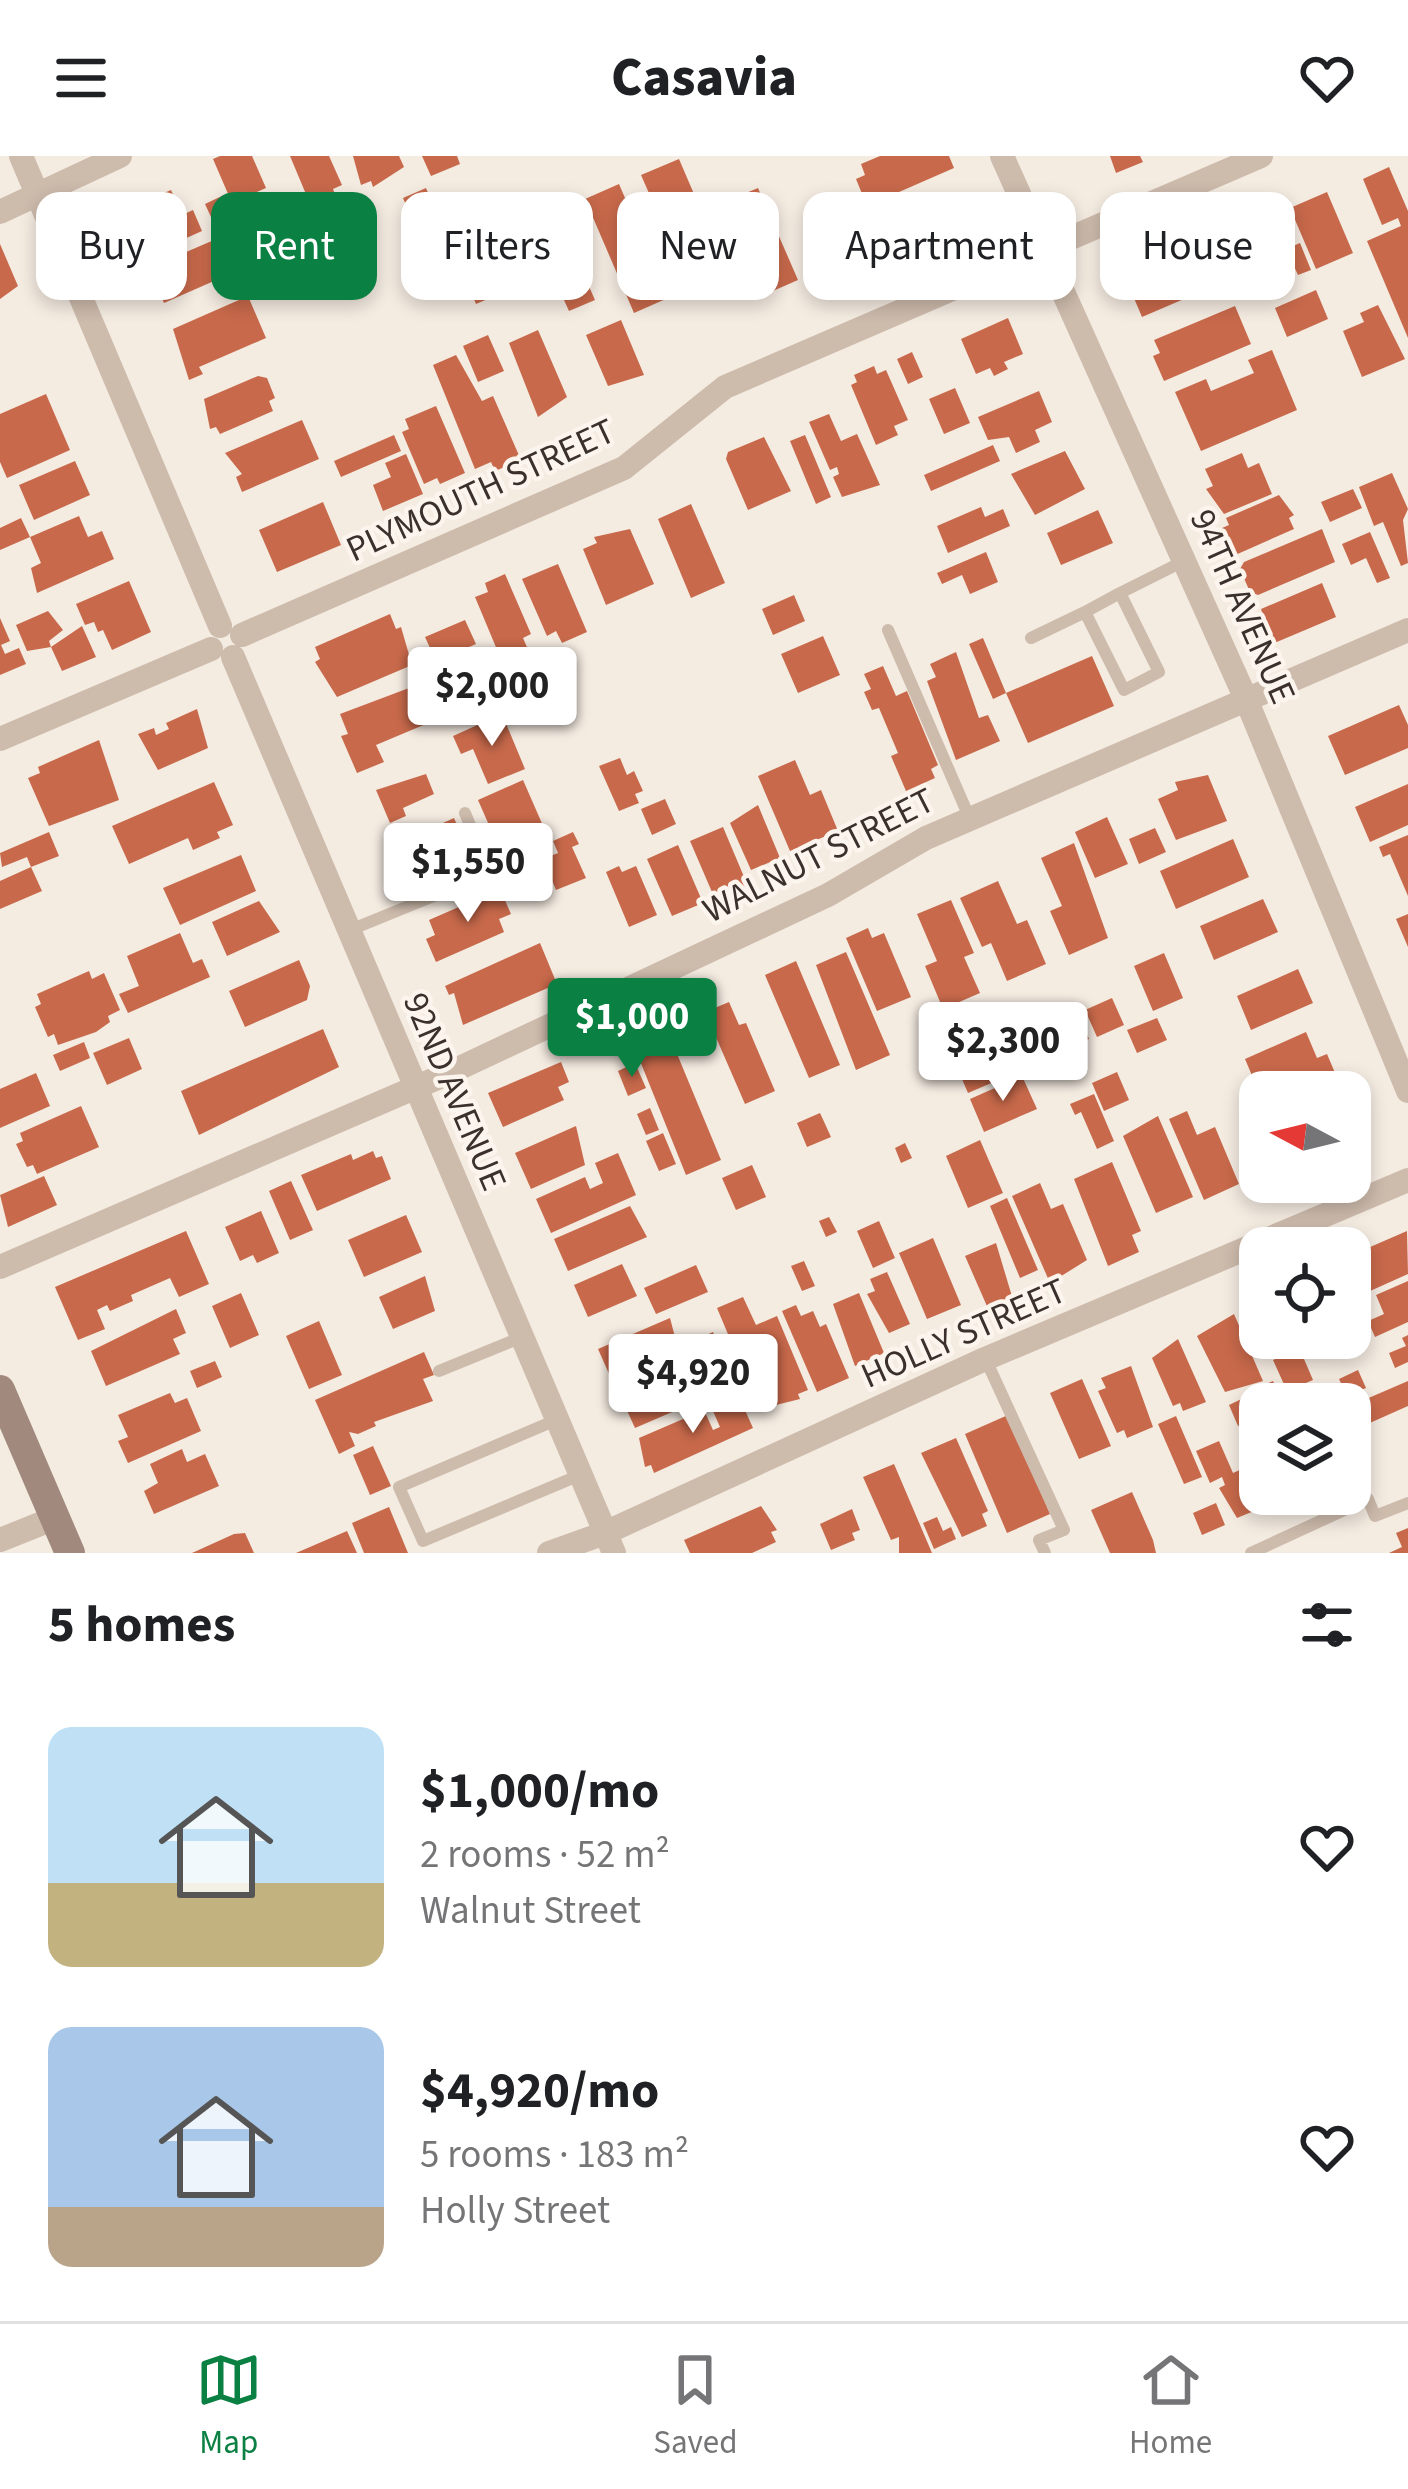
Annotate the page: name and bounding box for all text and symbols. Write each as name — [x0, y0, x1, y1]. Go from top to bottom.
text: Casavia — [611, 40, 797, 117]
icon: menu — [48, 45, 114, 111]
icon: heart — [1294, 45, 1360, 111]
chip: Buy — [36, 192, 187, 300]
chip: Rent — [211, 192, 377, 300]
chip: Filters — [401, 192, 593, 300]
chip: New — [617, 192, 779, 300]
chip: Apartment — [803, 192, 1076, 300]
chip: House — [1100, 192, 1295, 300]
street label: PLYMOUTH STREET — [338, 406, 623, 575]
street label: 94TH AVENUE — [1177, 501, 1308, 712]
pin: $2,000 — [394, 647, 590, 749]
text: $2,000 — [435, 658, 549, 714]
street label: WALNUT STREET — [694, 775, 943, 936]
pin: $1,550 — [370, 823, 566, 925]
text: $1,550 — [411, 834, 525, 890]
pin: $1,000 — [534, 978, 730, 1080]
street label: 92ND AVENUE — [390, 985, 519, 1198]
text: $1,000 — [575, 989, 689, 1045]
pin: $2,300 — [905, 1002, 1101, 1104]
text: $2,300 — [946, 1013, 1060, 1069]
north arrow — [1239, 1071, 1371, 1203]
map controls — [1239, 1071, 1371, 1515]
button: locate — [1239, 1227, 1371, 1359]
street label: HOLLY STREET — [853, 1265, 1074, 1401]
pin: $4,920 — [595, 1334, 791, 1436]
text: $4,920 — [636, 1345, 750, 1401]
button: layers — [1239, 1383, 1371, 1515]
text: 5 homes — [48, 1589, 235, 1661]
icon: filters — [1294, 1592, 1360, 1658]
text: $1,000/mo — [420, 1755, 659, 1827]
icon: home — [144, 1775, 288, 1919]
icon: heart — [1294, 1814, 1360, 1880]
text: 2 rooms · 52 m² — [420, 1827, 670, 1883]
text: Walnut Street — [420, 1883, 641, 1939]
text: $4,920/mo — [420, 2055, 659, 2127]
icon: home — [144, 2075, 288, 2219]
icon: heart — [1294, 2114, 1360, 2180]
text: 5 rooms · 183 m² — [420, 2127, 689, 2183]
text: Holly Street — [420, 2183, 610, 2239]
tab: Map — [196, 2347, 262, 2466]
tab: Saved — [653, 2347, 738, 2466]
tab: Home — [1129, 2347, 1212, 2466]

